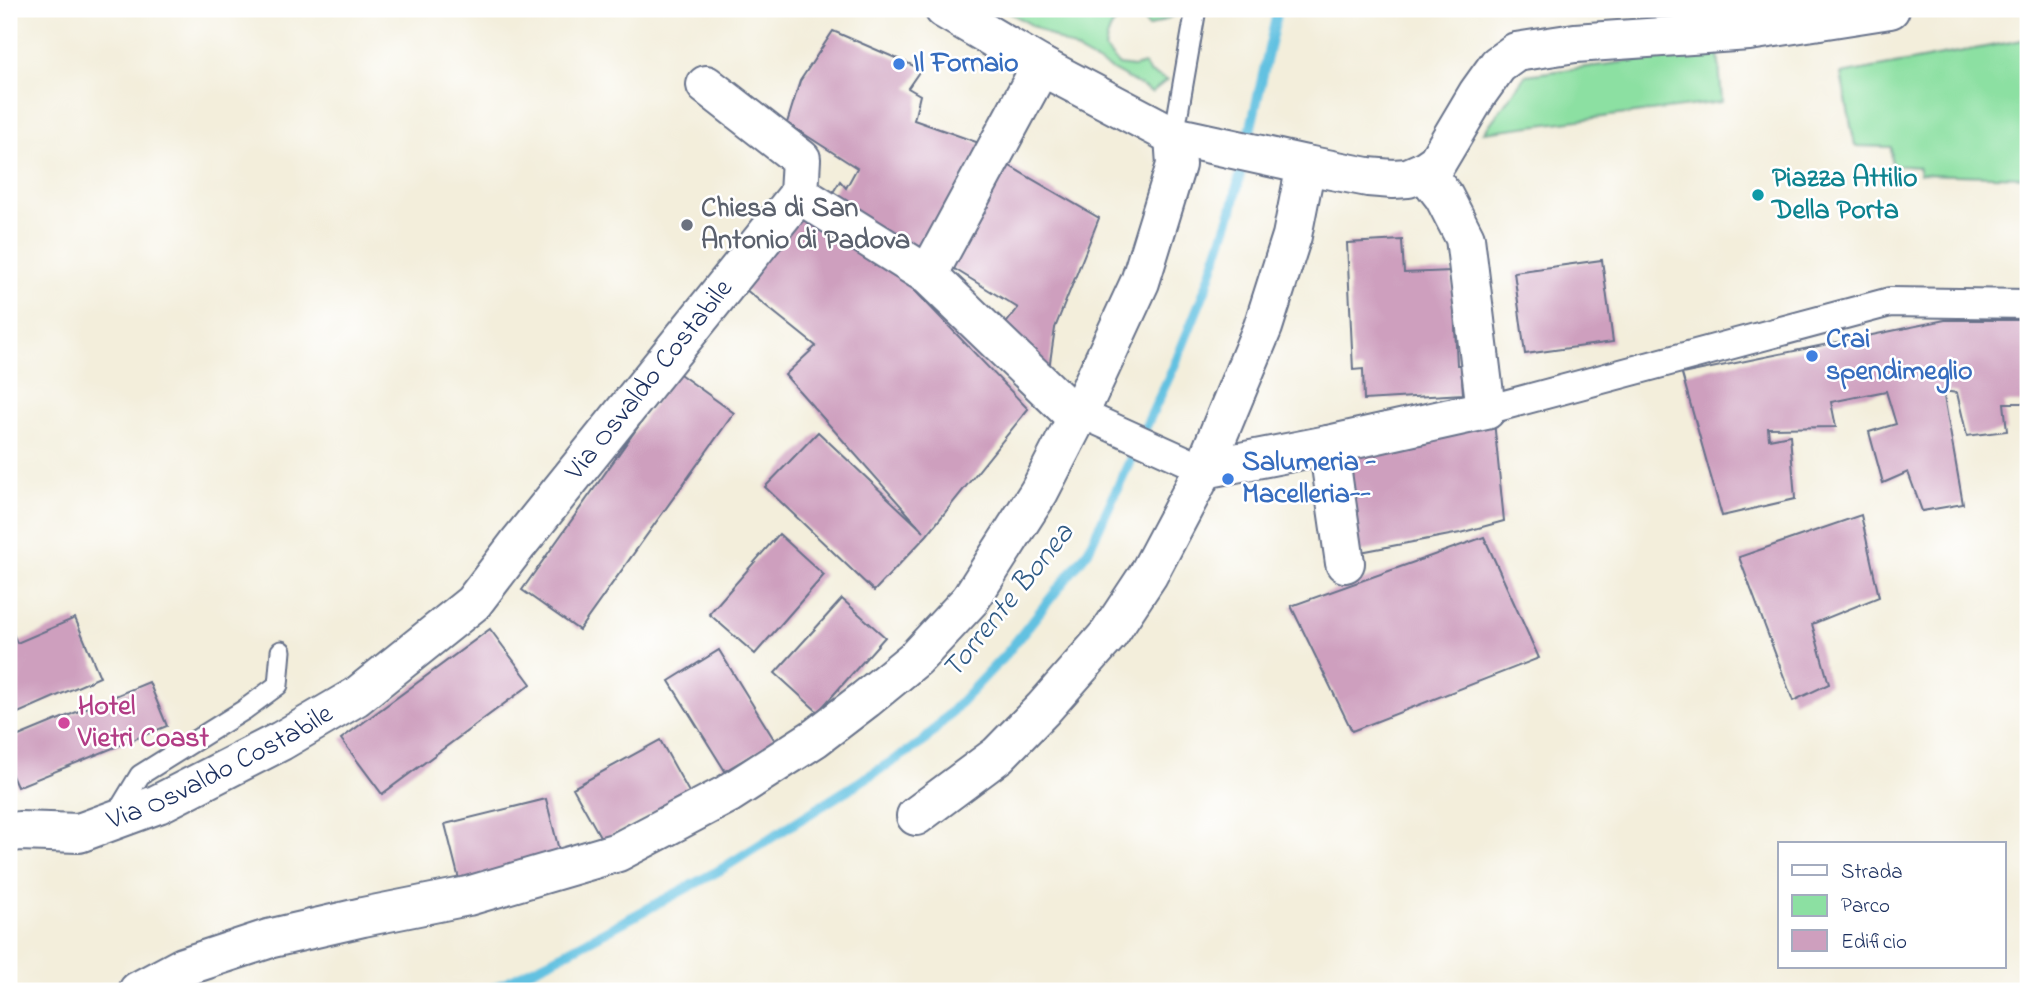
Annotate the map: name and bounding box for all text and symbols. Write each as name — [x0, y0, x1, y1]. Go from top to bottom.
place label: Il Fornaio — [913, 44, 1019, 85]
marker: Il Fornaio — [891, 56, 907, 72]
place label: Piazza Attilio Della Porta — [1770, 159, 1918, 232]
marker: Piazza Attilio Della Porta — [1750, 187, 1766, 203]
place label: Chiesa di San Antonio di Padova — [701, 189, 910, 262]
marker: Chiesa di San Antonio di Padova — [679, 217, 695, 233]
street label: Via Osvaldo Costabile — [555, 270, 744, 491]
place label: Crai spendimeglio — [1826, 320, 1973, 394]
marker: Crai spendimeglio — [1804, 348, 1820, 364]
place label: Salumeria - Macelleria-- — [1242, 443, 1376, 516]
marker: Salumeria - Macelleria-- — [1220, 471, 1236, 487]
water label: Torrente Bonea — [932, 514, 1086, 690]
place label: Hotel Vietri Coast — [77, 687, 210, 760]
street label: Via Osvaldo Costabile — [101, 694, 341, 842]
marker: Hotel Vietri Coast — [56, 715, 72, 731]
legend — [1778, 842, 2006, 968]
text: Strada — [1841, 858, 1903, 888]
text: Parco — [1841, 892, 1890, 922]
text: Edificio — [1841, 928, 1907, 958]

